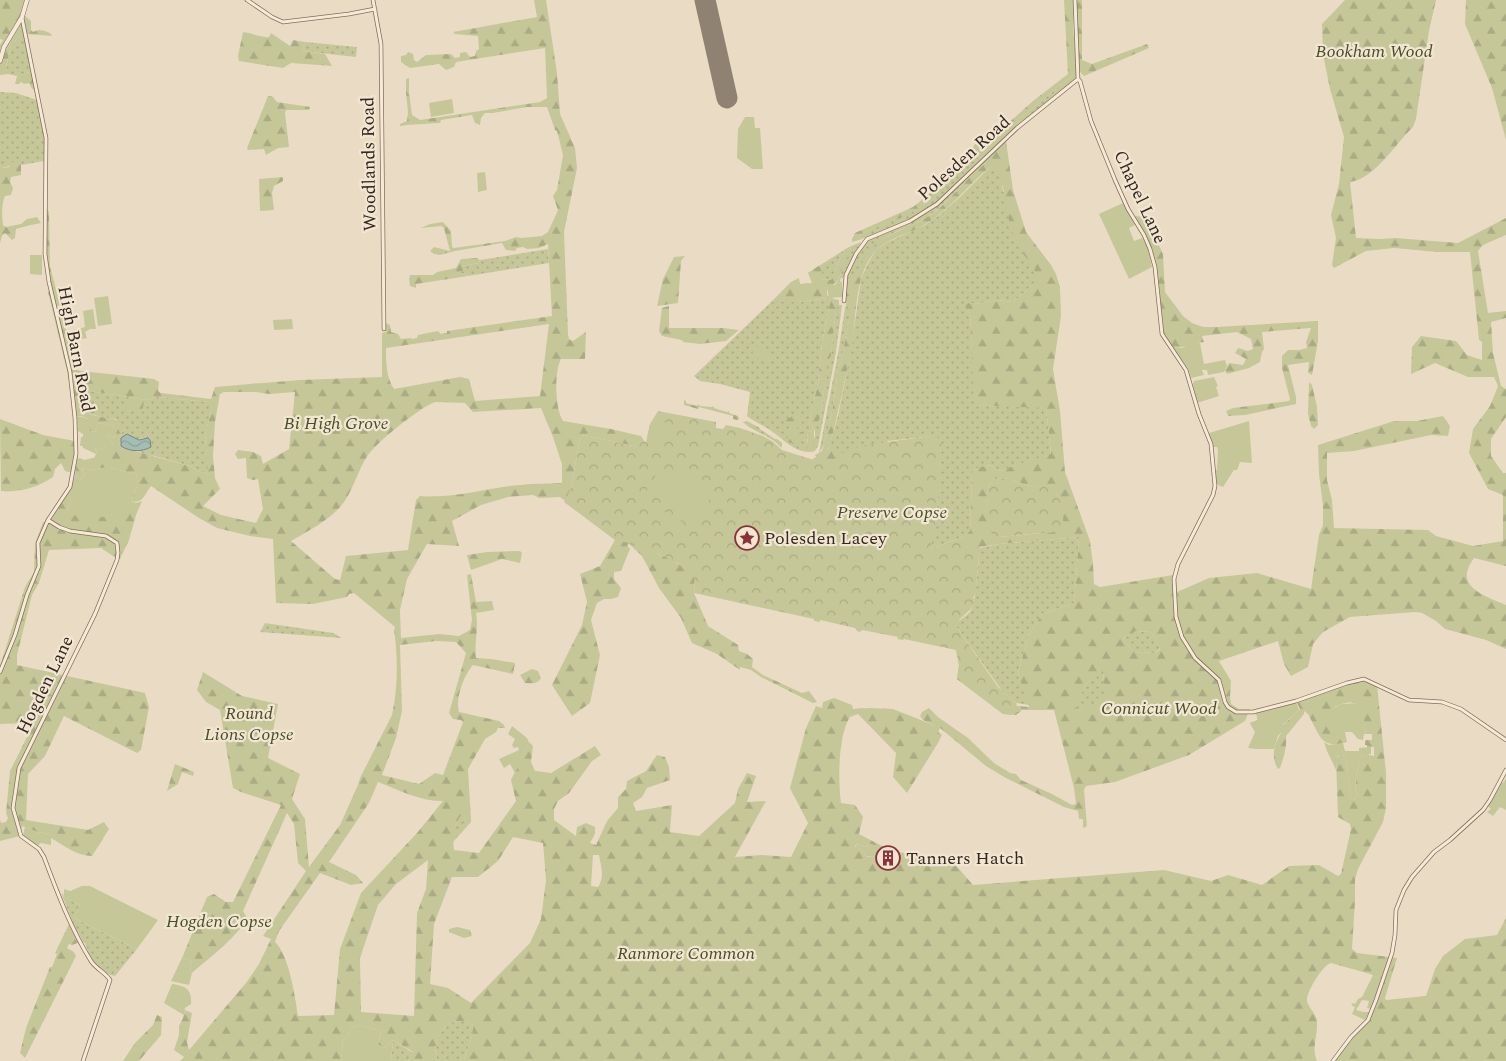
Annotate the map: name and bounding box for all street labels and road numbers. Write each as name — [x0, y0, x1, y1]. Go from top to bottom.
street label: Woodlands Road — [354, 97, 384, 231]
street label: Polesden Road — [912, 109, 1016, 207]
street label: Chapel Lane — [1107, 146, 1173, 248]
street label: High Barn Road — [51, 284, 101, 414]
street label: Hogden Lane — [9, 631, 81, 739]

